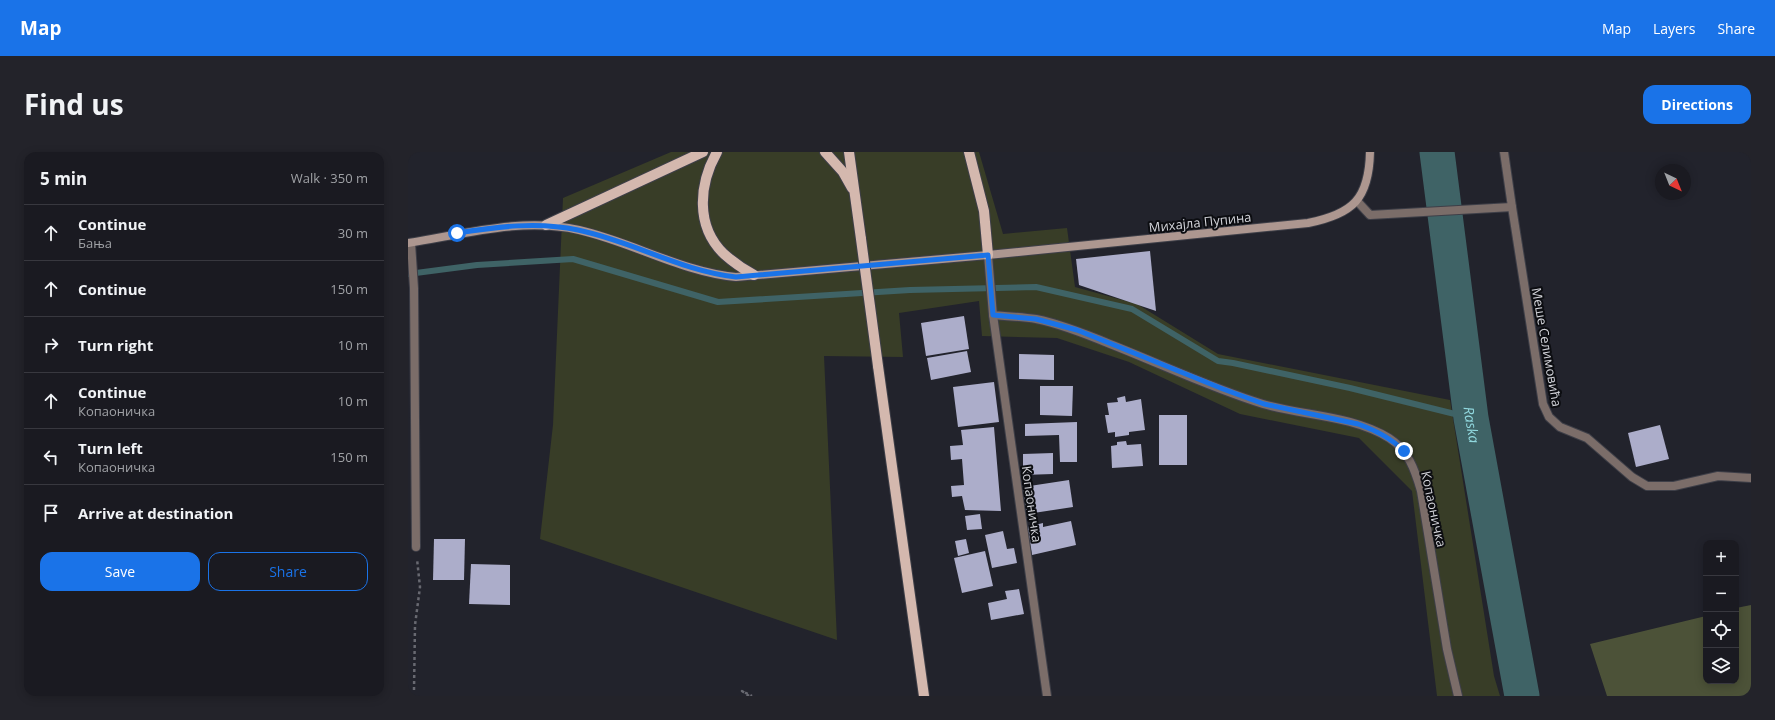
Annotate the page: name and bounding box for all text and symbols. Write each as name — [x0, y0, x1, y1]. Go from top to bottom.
text: Map — [20, 15, 61, 41]
text: Map — [1602, 19, 1631, 38]
text: Layers — [1653, 19, 1695, 38]
text: Share — [1717, 19, 1755, 38]
text: Find us — [24, 85, 124, 123]
button: Directions — [1643, 85, 1751, 124]
north arrow — [1655, 164, 1691, 200]
text: 5 min — [40, 167, 87, 190]
text: Walk · 350 m — [291, 169, 368, 187]
street label: Михајла Пупина — [1148, 208, 1252, 236]
text: Continue — [78, 214, 146, 234]
icon: ahead — [40, 222, 62, 244]
text: 30 m — [338, 224, 368, 242]
route start — [448, 224, 466, 242]
text: Бања — [78, 234, 112, 252]
icon: ahead — [40, 278, 62, 300]
text: Continue — [78, 279, 146, 299]
text: 150 m — [330, 280, 368, 298]
street label: Меше Селимовића — [1528, 286, 1566, 408]
icon: right — [40, 334, 62, 356]
text: Turn right — [78, 335, 153, 355]
text: 10 m — [338, 336, 368, 354]
text: Continue — [78, 382, 146, 402]
icon: ahead — [40, 390, 62, 412]
text: 10 m — [338, 392, 368, 410]
text: Копаоничка — [78, 402, 155, 420]
water label: Raska — [1460, 405, 1485, 445]
text: Turn left — [78, 438, 143, 458]
route end — [1395, 442, 1413, 460]
icon: left — [40, 446, 62, 468]
text: 150 m — [330, 448, 368, 466]
text: Копаоничка — [78, 458, 155, 476]
street label: Копаоничка — [1018, 465, 1046, 543]
street label: Копаоничка — [1417, 469, 1451, 549]
icon: arrive — [40, 502, 62, 524]
text: Arrive at destination — [78, 503, 233, 523]
map controls — [1703, 540, 1739, 684]
button: + — [1703, 540, 1739, 576]
button: Save — [40, 552, 200, 591]
button: Share — [208, 552, 368, 591]
button: − — [1703, 576, 1739, 612]
button: locate — [1703, 612, 1739, 648]
button: layers — [1703, 648, 1739, 684]

